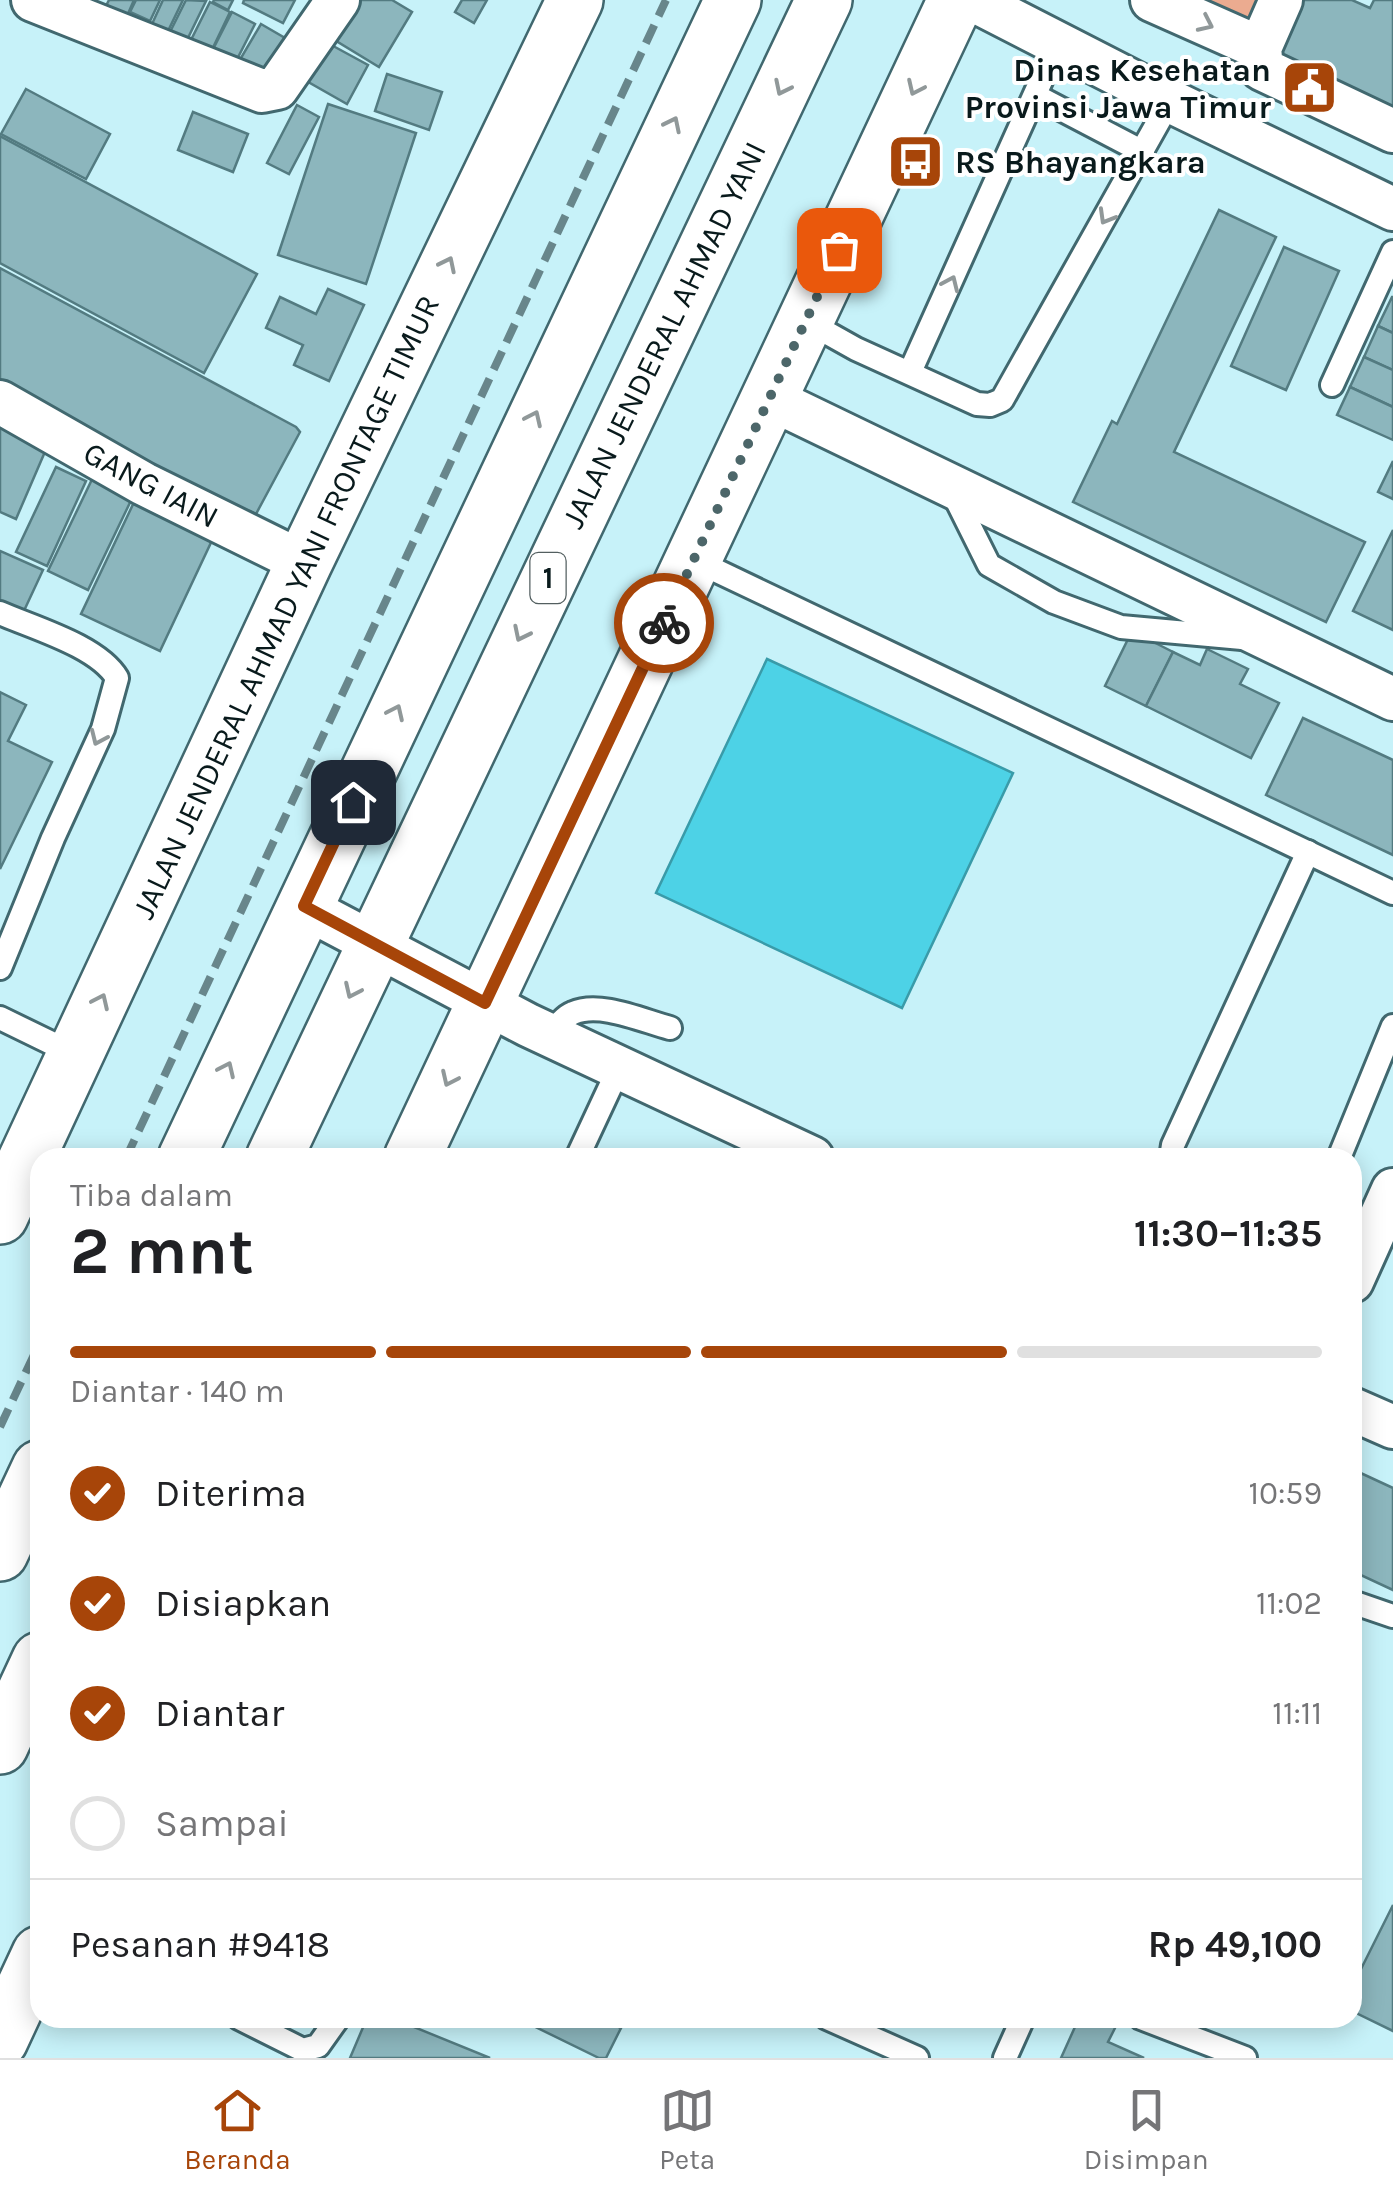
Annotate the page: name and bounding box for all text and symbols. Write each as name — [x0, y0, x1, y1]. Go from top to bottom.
one-way arrow — [1196, 12, 1214, 32]
place label: Dinas Kesehatan Provinsi Jawa Timur — [965, 52, 1271, 126]
public building icon: Dinas Kesehatan Provinsi Jawa Timur — [1280, 58, 1340, 118]
one-way arrow — [774, 78, 794, 96]
one-way arrow — [907, 78, 927, 96]
one-way arrow — [661, 116, 681, 134]
bus stop icon: RS Bhayangkara — [886, 132, 946, 192]
street label: JALAN JENDERAL AHMAD YANI — [554, 136, 774, 534]
place label: RS Bhayangkara — [955, 144, 1206, 181]
one-way arrow — [1099, 206, 1119, 224]
pin — [797, 208, 882, 293]
icon: bag — [812, 223, 867, 278]
one-way arrow — [436, 256, 456, 274]
one-way arrow — [938, 275, 958, 293]
street label: JALAN JENDERAL AHMAD YANI FRONTAGE TIMUR — [125, 289, 447, 925]
one-way arrow — [521, 410, 541, 428]
street label: GANG IAIN — [77, 434, 225, 536]
road number: 1 — [530, 553, 566, 603]
courier — [614, 573, 714, 673]
icon: bike — [637, 596, 692, 651]
one-way arrow — [514, 624, 534, 642]
one-way arrow — [383, 704, 403, 722]
one-way arrow — [90, 728, 110, 746]
pin — [311, 760, 396, 845]
icon: home — [326, 775, 381, 830]
one-way arrow — [344, 981, 364, 999]
one-way arrow — [89, 993, 109, 1011]
one-way arrow — [215, 1061, 235, 1079]
one-way arrow — [441, 1069, 461, 1087]
text: Tiba dalam — [70, 1177, 233, 1214]
text: 11:30–11:35 — [1134, 1211, 1322, 1256]
text: 2 mnt — [70, 1213, 254, 1289]
text: Diantar · 140 m — [70, 1373, 285, 1410]
icon: check — [70, 1466, 125, 1521]
text: Diterima — [155, 1471, 307, 1516]
text: 10:59 — [1248, 1475, 1322, 1512]
icon: check — [70, 1576, 125, 1631]
text: Disiapkan — [155, 1581, 331, 1626]
text: 11:02 — [1256, 1585, 1322, 1622]
icon: check — [70, 1686, 125, 1741]
text: Diantar — [155, 1691, 284, 1736]
text: 11:11 — [1272, 1695, 1322, 1732]
text: Sampai — [155, 1801, 289, 1846]
text: Pesanan #9418 — [70, 1922, 330, 1967]
text: Rp 49,100 — [1148, 1922, 1322, 1967]
tab: Beranda — [184, 2083, 291, 2176]
tab: Peta — [659, 2083, 715, 2176]
tab: Disimpan — [1084, 2083, 1209, 2176]

